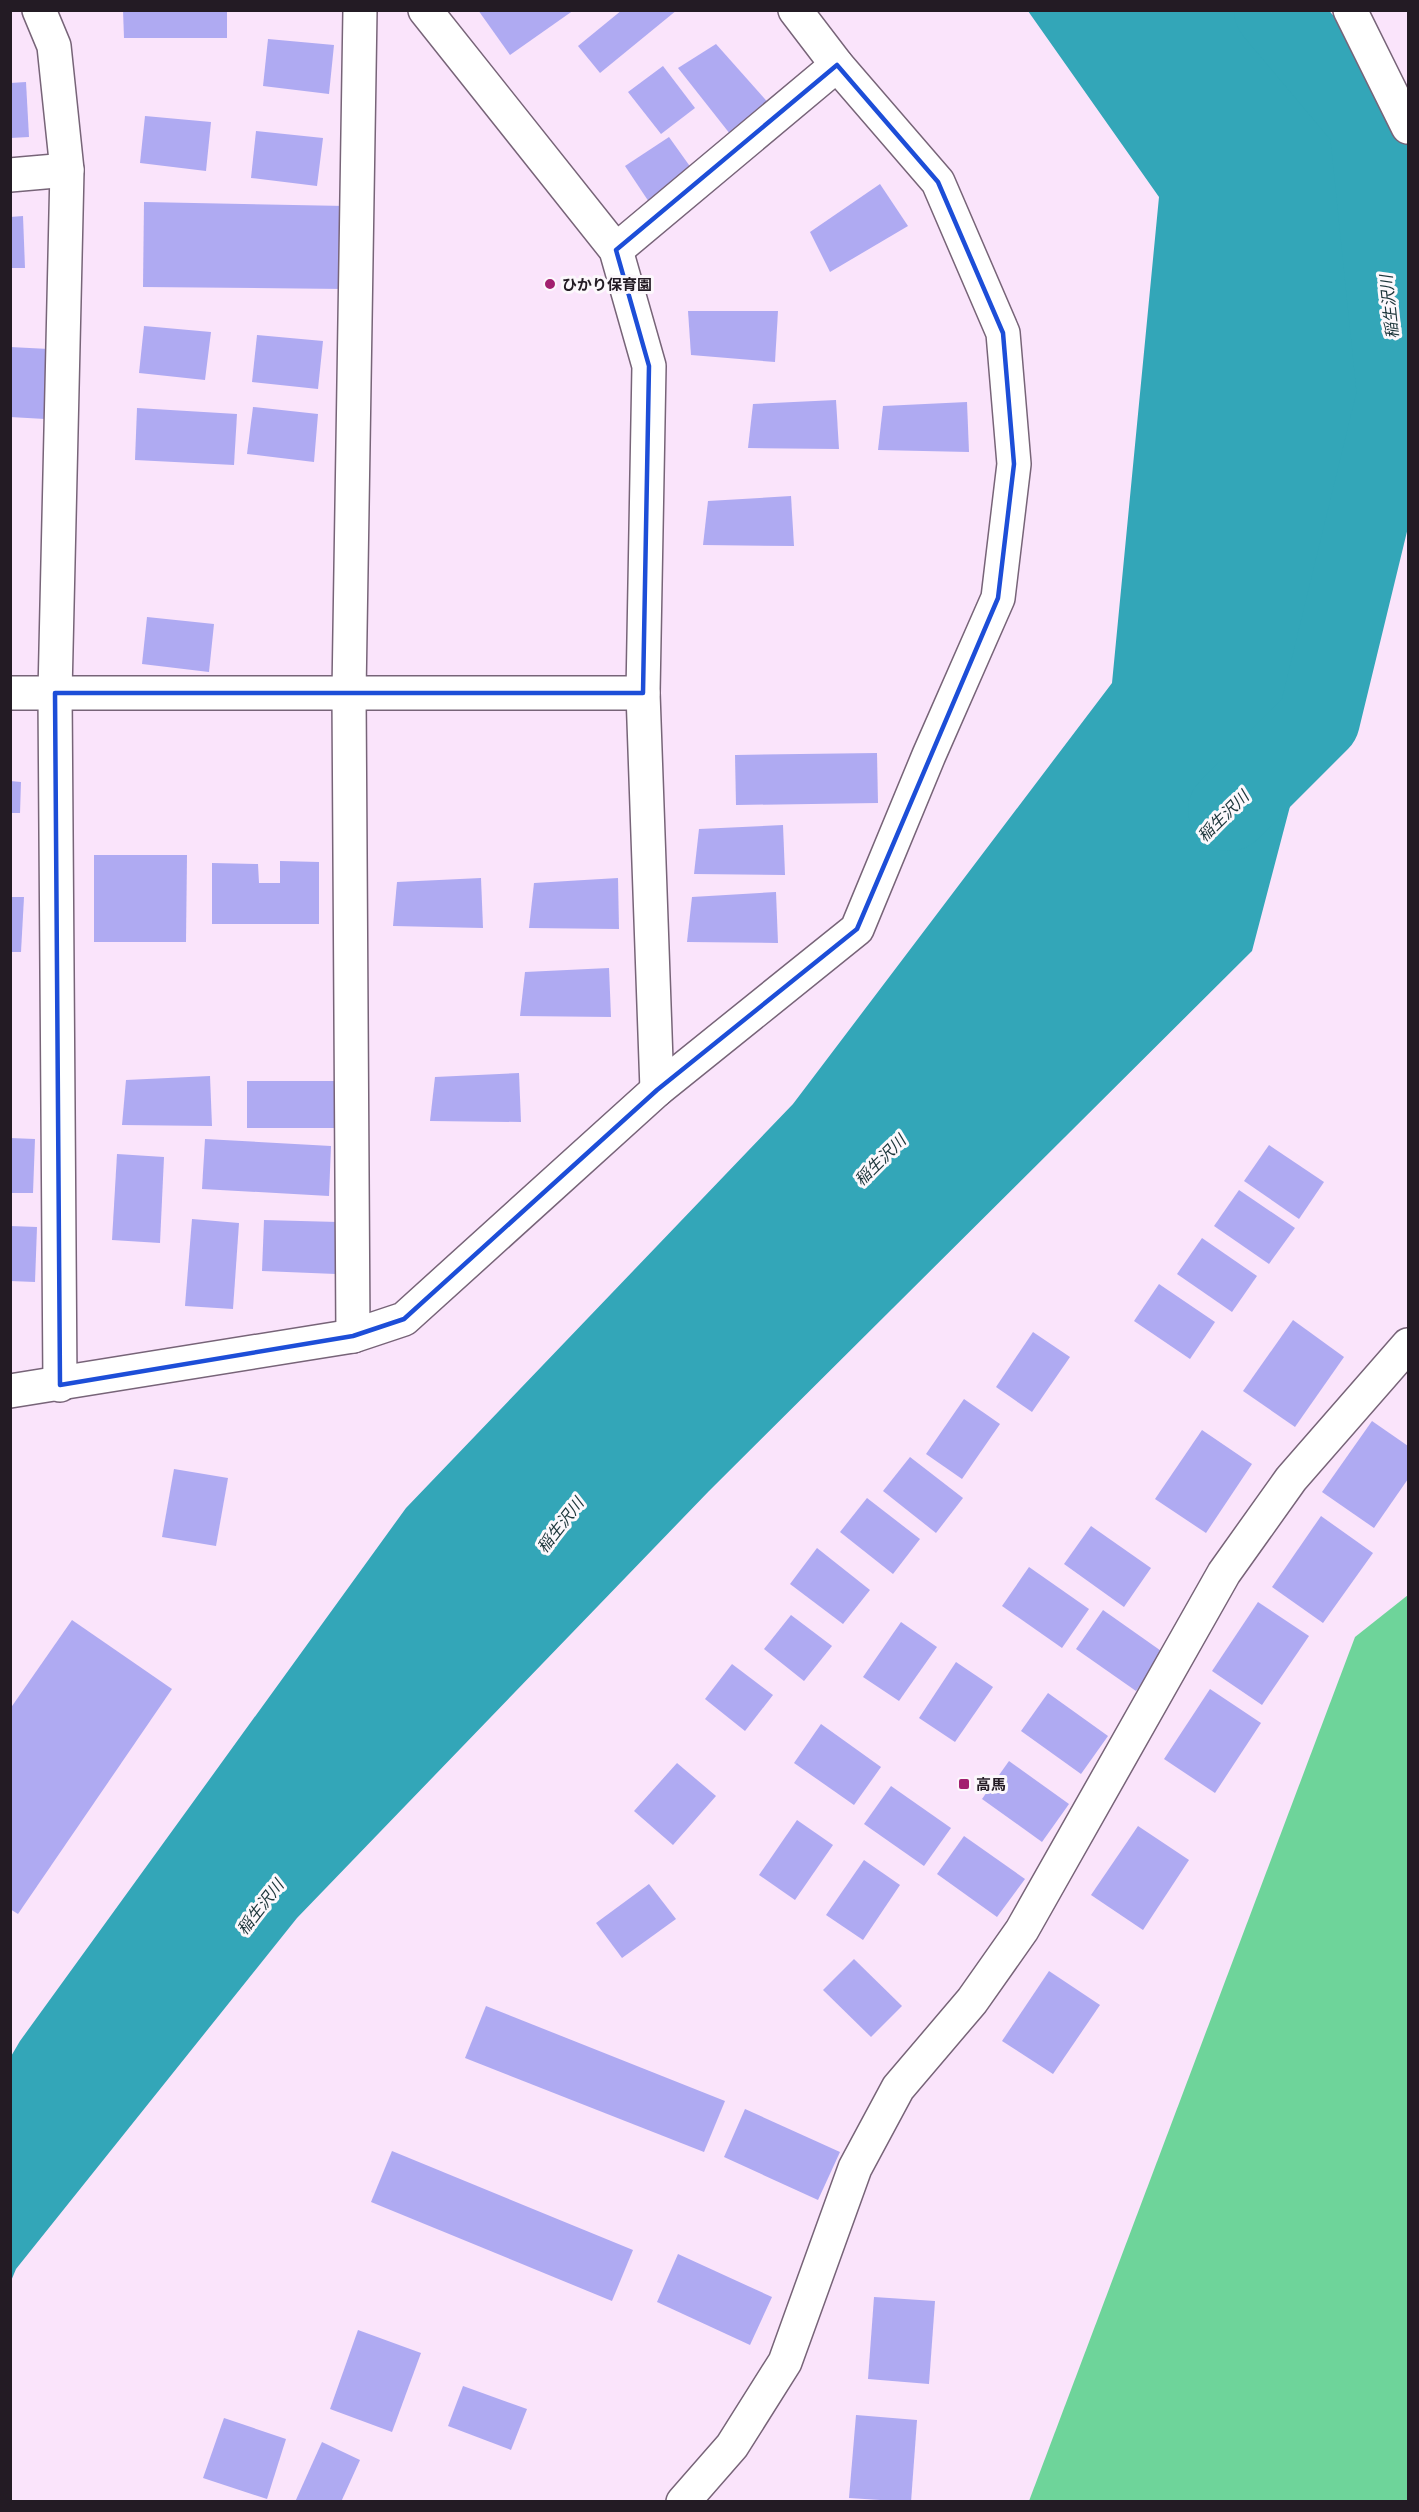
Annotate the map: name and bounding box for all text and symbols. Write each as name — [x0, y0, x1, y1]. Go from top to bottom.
water label: 稲生沢川 — [1376, 272, 1401, 340]
place label: ひかり保育園 — [562, 276, 652, 293]
marker: ひかり保育園 — [543, 277, 557, 291]
water label: 稲生沢川 — [1194, 786, 1253, 845]
water label: 稲生沢川 — [851, 1130, 910, 1189]
water label: 稲生沢川 — [533, 1493, 588, 1556]
place label: 高馬 — [976, 1776, 1006, 1793]
marker: 高馬 — [957, 1777, 971, 1791]
water label: 稲生沢川 — [233, 1875, 288, 1938]

